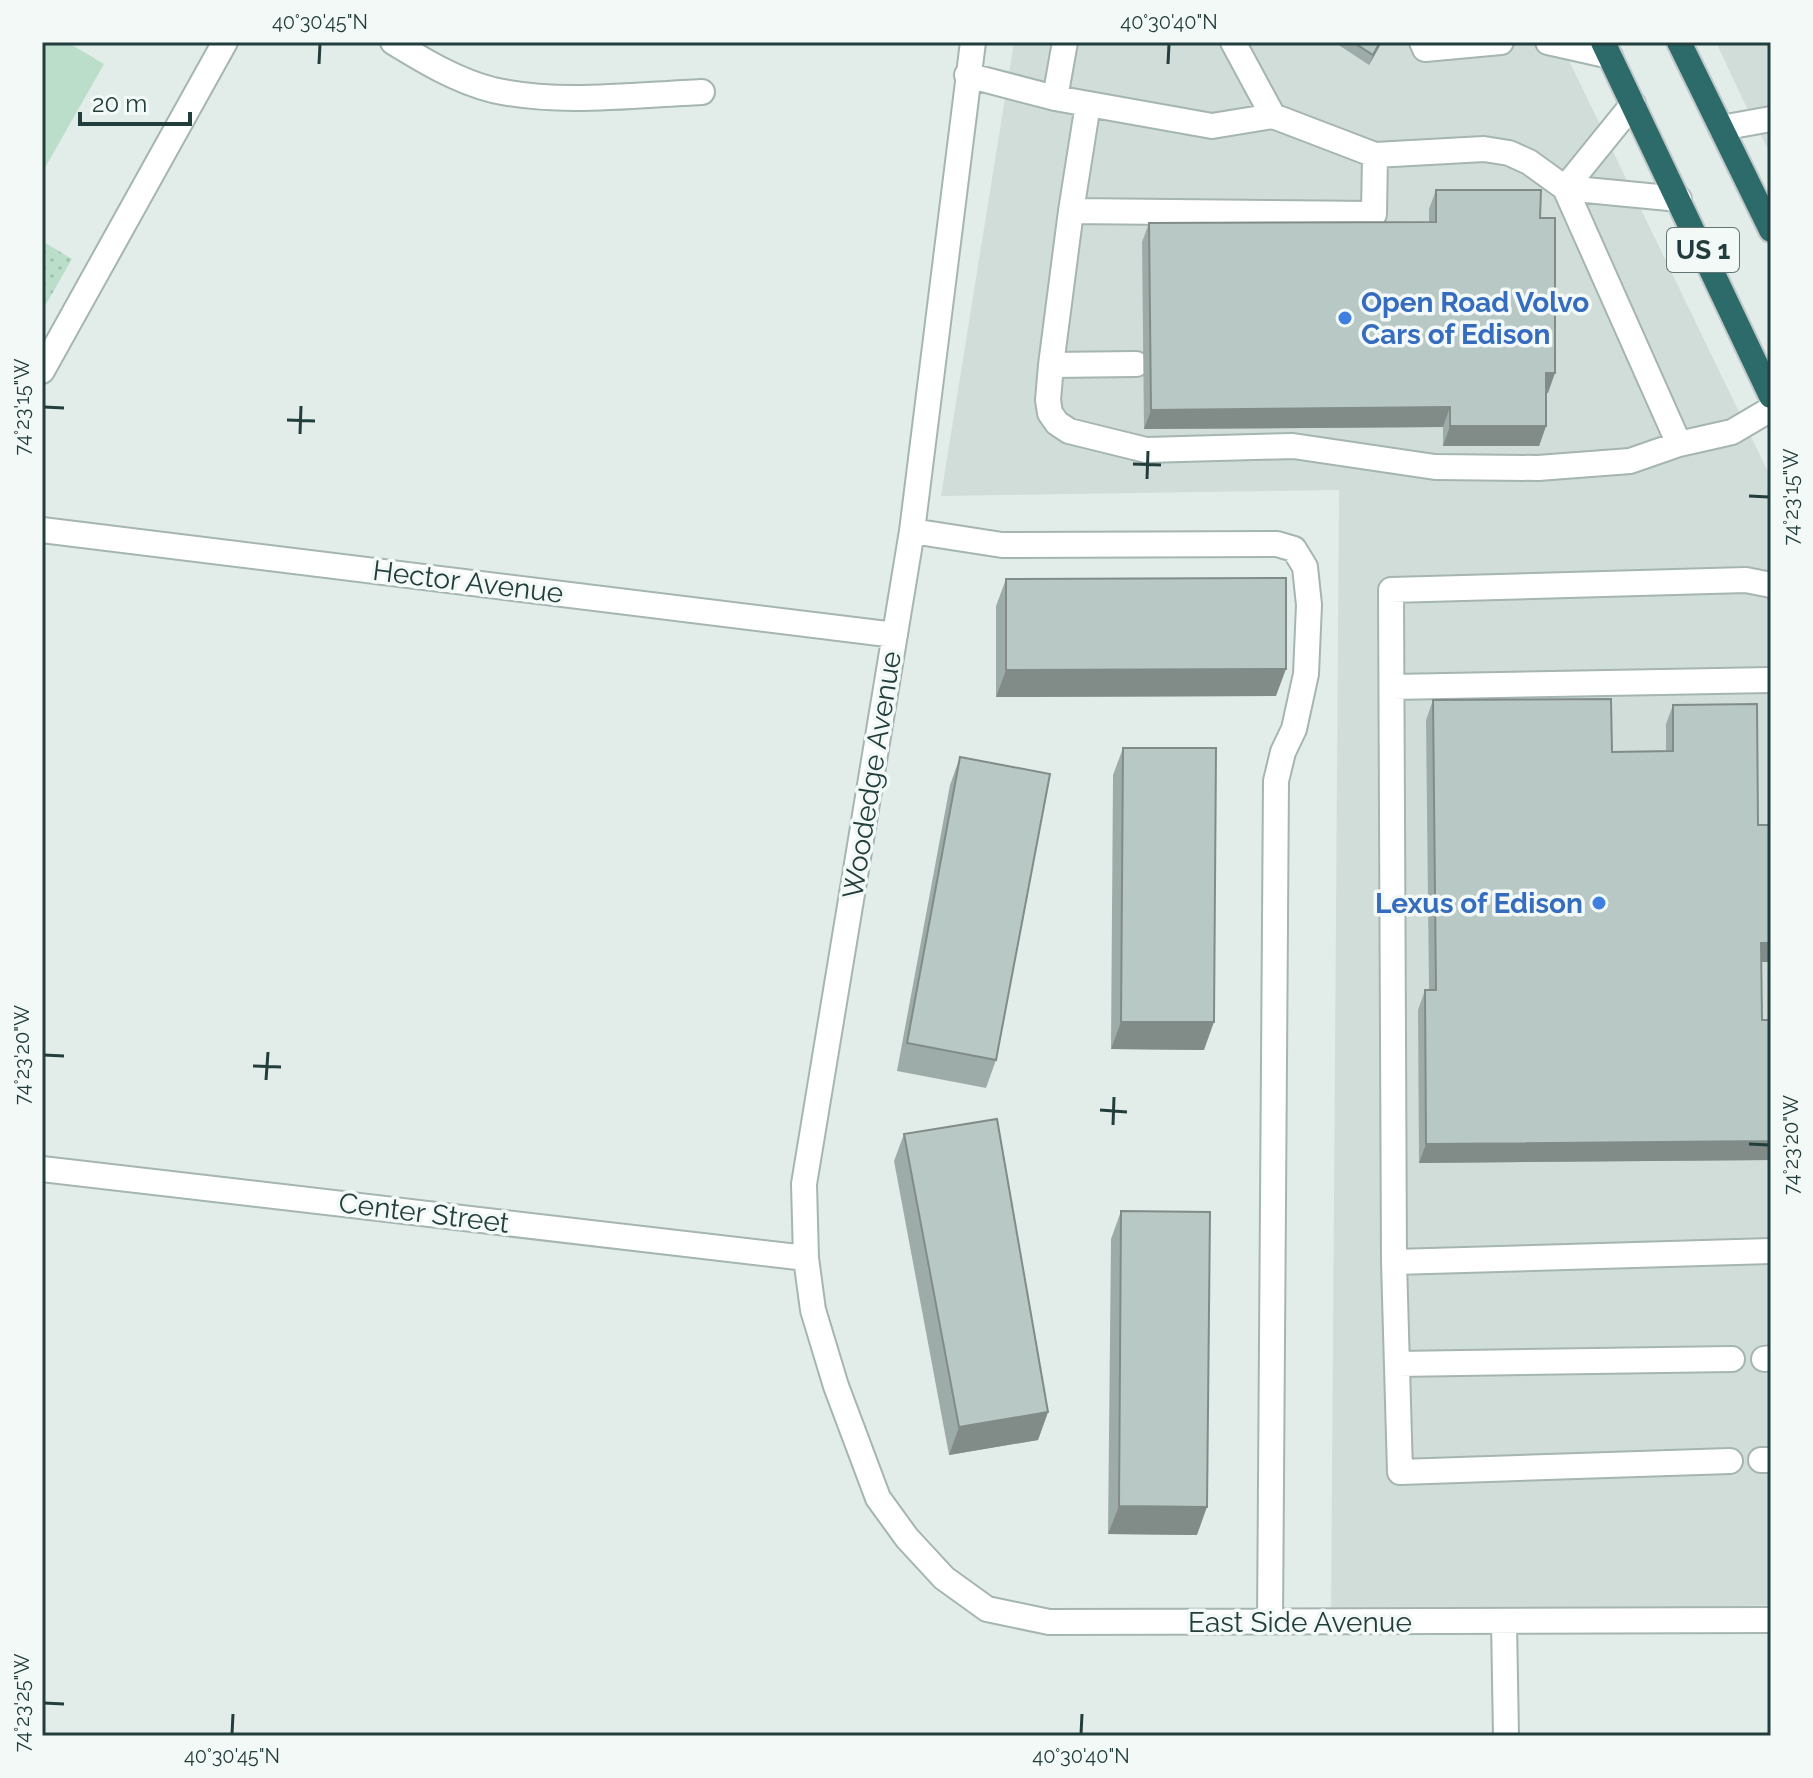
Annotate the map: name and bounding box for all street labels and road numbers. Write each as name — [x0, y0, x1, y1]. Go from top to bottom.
road number: US 1 — [1667, 228, 1739, 272]
street label: Hector Avenue — [371, 554, 565, 610]
street label: Woodedge Avenue — [836, 649, 908, 901]
street label: Center Street — [337, 1186, 512, 1240]
street label: East Side Avenue — [1188, 1606, 1412, 1639]

